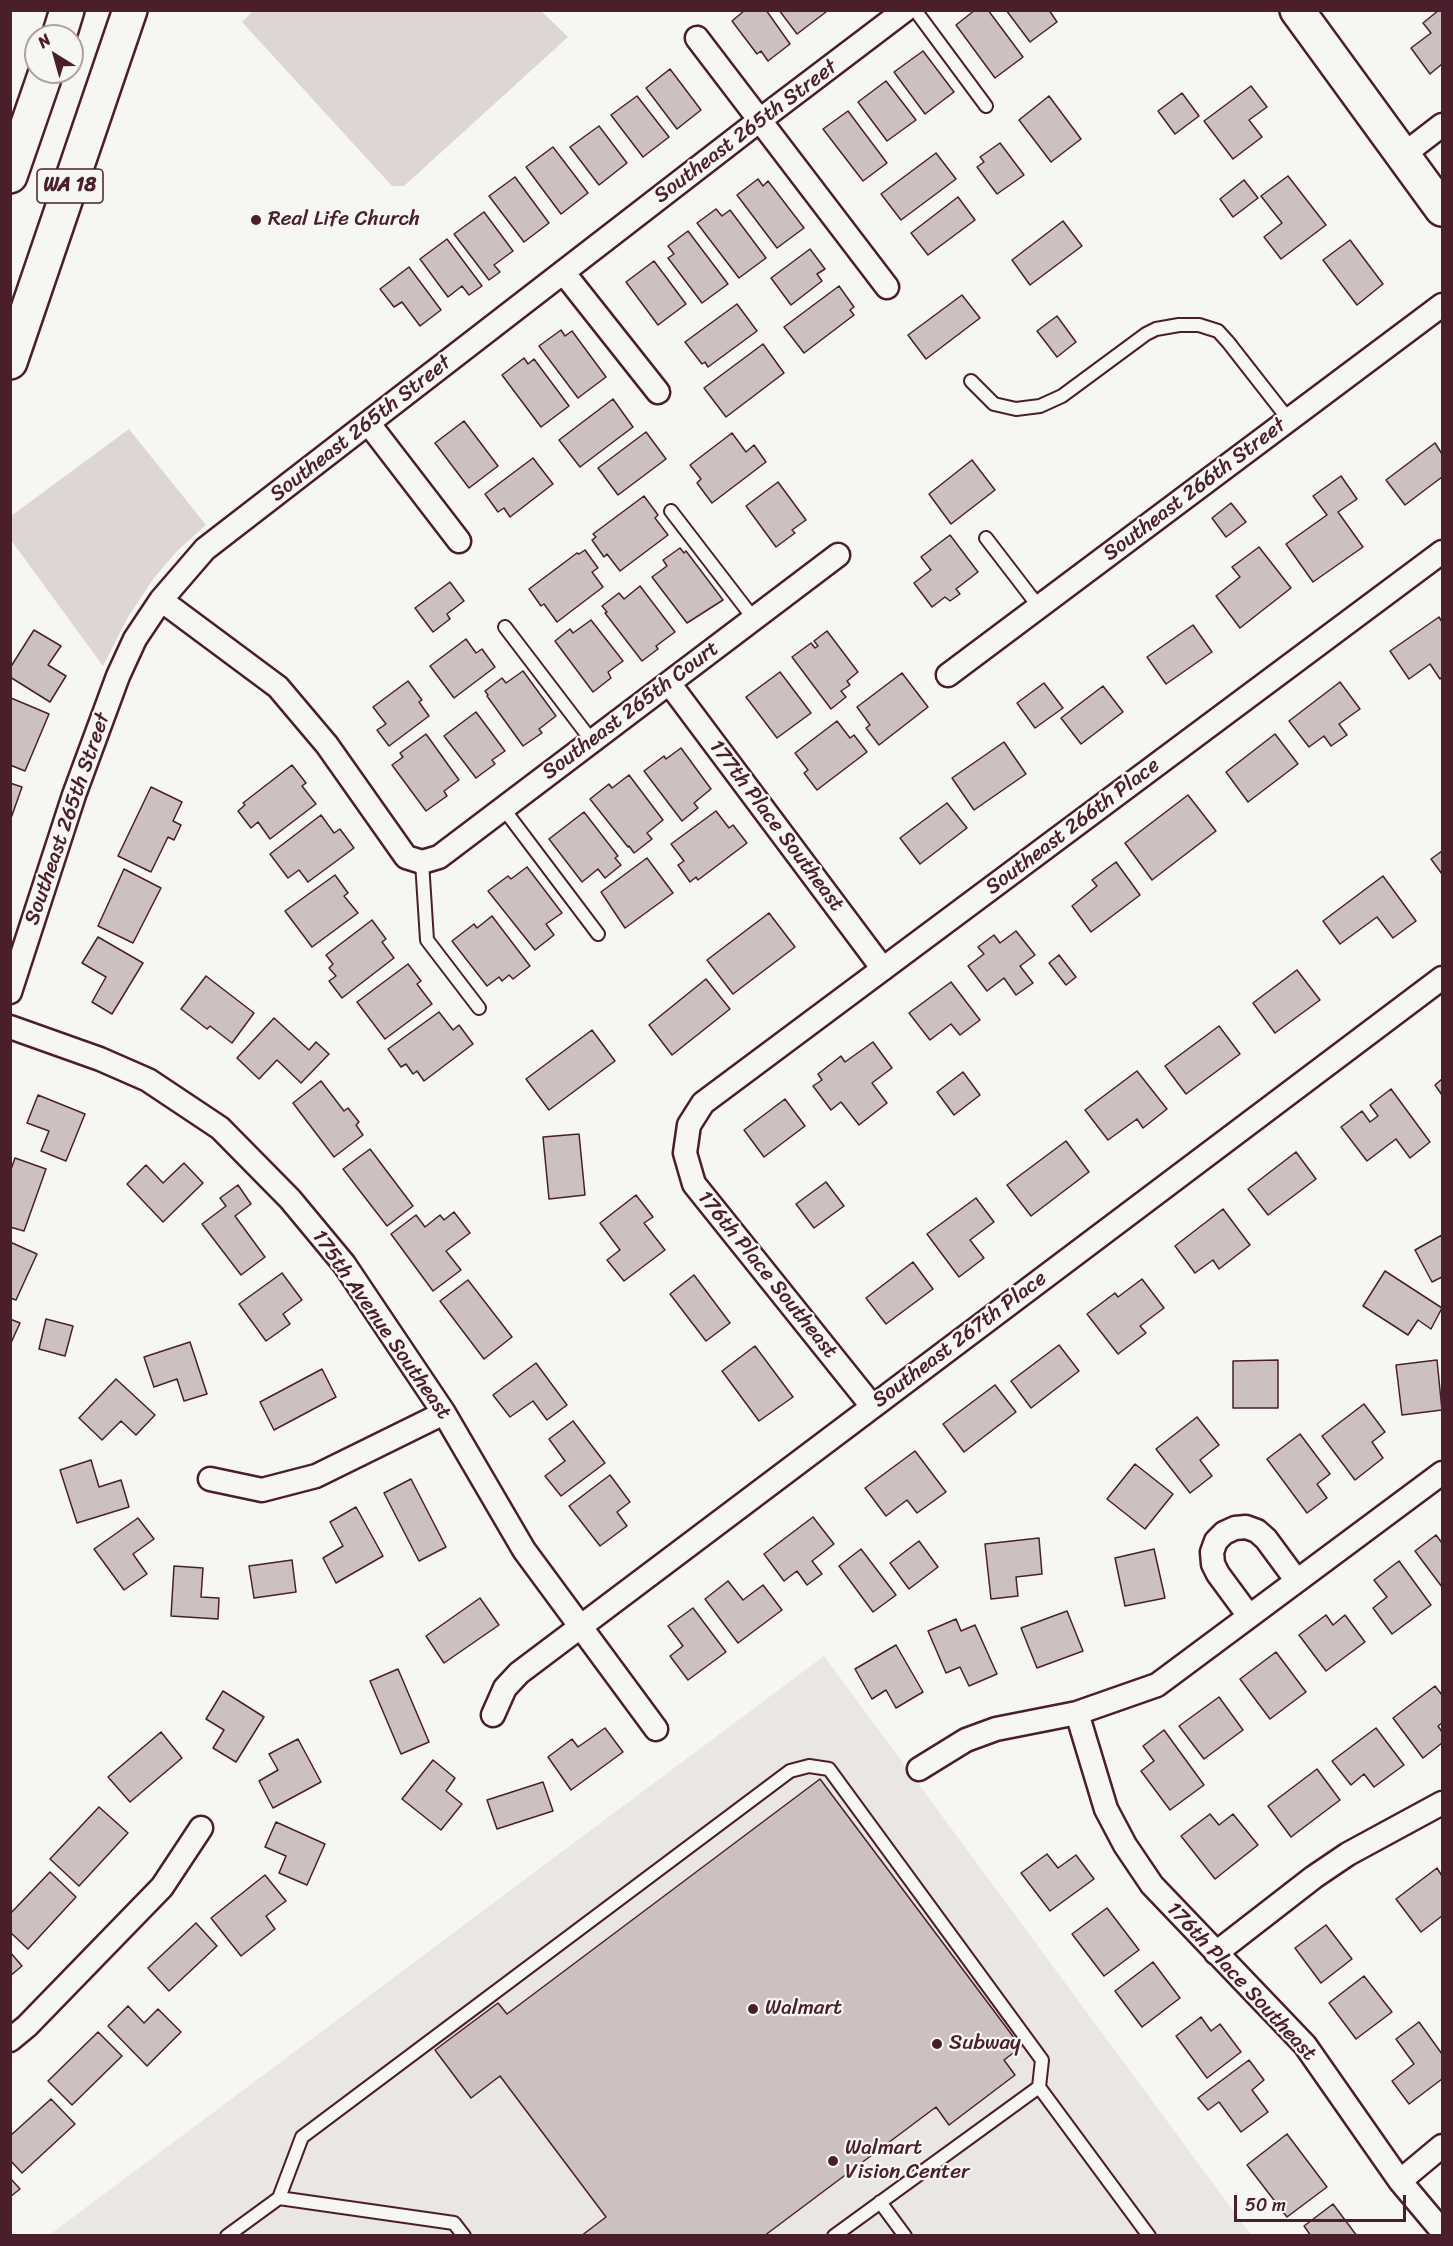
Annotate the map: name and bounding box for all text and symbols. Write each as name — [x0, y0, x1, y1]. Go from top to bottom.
north arrow — [24, 24, 84, 84]
text: N — [31, 26, 57, 56]
street label: Southeast 265th Street — [649, 55, 843, 209]
road number: WA 18 — [37, 169, 103, 203]
place label: Real Life Church — [268, 207, 420, 233]
marker: Real Life Church — [249, 213, 263, 227]
street label: Southeast 265th Street — [265, 351, 457, 507]
street label: Southeast 266th Street — [1099, 413, 1291, 567]
street label: Southeast 265th Court — [538, 636, 724, 786]
street label: Southeast 265th Street — [20, 710, 116, 928]
street label: 177th Place Southeast — [703, 735, 849, 917]
street label: Southeast 266th Place — [981, 753, 1165, 901]
street label: 176th Place Southeast — [692, 1186, 842, 1364]
street label: 175th Avenue Southeast — [306, 1225, 456, 1425]
street label: Southeast 267th Place — [868, 1266, 1052, 1414]
street label: 176th Place Southeast — [1161, 1897, 1321, 2067]
place label: Walmart — [765, 1996, 842, 2022]
marker: Walmart — [746, 2002, 760, 2016]
place label: Subway — [949, 2031, 1021, 2057]
marker: Subway — [930, 2037, 944, 2051]
place label: Walmart Vision Center — [845, 2136, 970, 2186]
marker: Walmart Vision Center — [826, 2154, 840, 2168]
scale bar — [1237, 2183, 1410, 2221]
text: 50 m — [1245, 2189, 1286, 2221]

